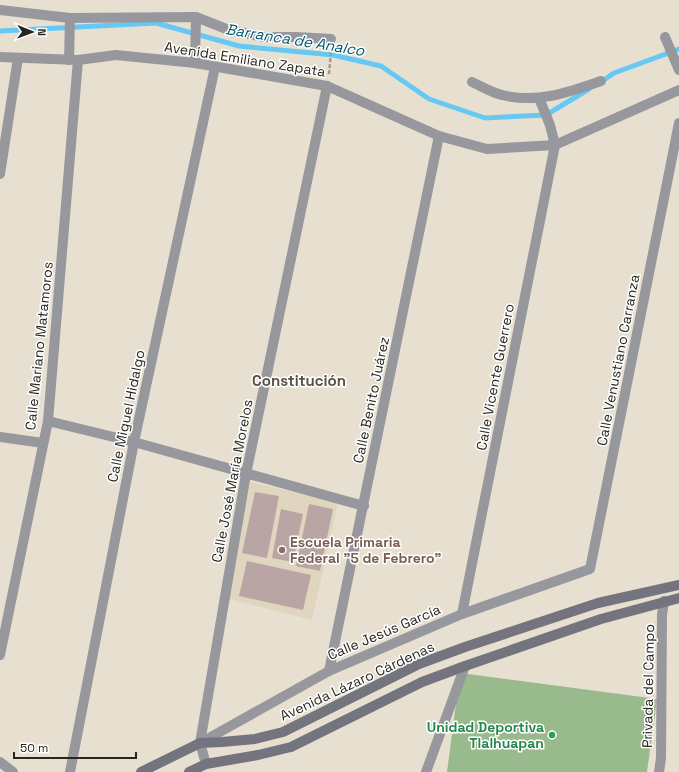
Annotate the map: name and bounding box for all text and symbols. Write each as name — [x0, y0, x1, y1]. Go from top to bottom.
north arrow — [12, 12, 52, 52]
water label: Barranca de Analco — [224, 19, 367, 60]
text: N — [35, 28, 49, 36]
street label: Avenida Emiliano Zapata — [163, 37, 327, 81]
street label: Calle Mariano Matamoros — [21, 261, 57, 431]
street label: Calle Venustiano Carranza — [593, 273, 643, 447]
street label: Calle Vicente Guerrero — [472, 302, 518, 452]
street label: Calle Benito Juárez — [349, 335, 393, 465]
street label: Calle Miguel Hidalgo — [103, 348, 149, 484]
district label: Constitución — [252, 371, 346, 390]
street label: Calle José María Morelos — [207, 398, 257, 564]
place label: Escuela Primaria Federal "5 de Febrero" — [290, 533, 442, 567]
marker: Escuela Primaria Federal "5 de Febrero" — [277, 545, 287, 555]
street label: Calle Jesús García — [325, 600, 443, 664]
street label: Privada del Campo — [638, 624, 658, 748]
street label: Avenida Lázaro Cárdenas — [277, 637, 437, 725]
place label: Unidad Deportiva Tlalhuapan — [427, 718, 544, 752]
marker: Unidad Deportiva Tlalhuapan — [547, 730, 557, 740]
scale bar — [14, 734, 136, 760]
text: 50 m — [20, 740, 48, 756]

